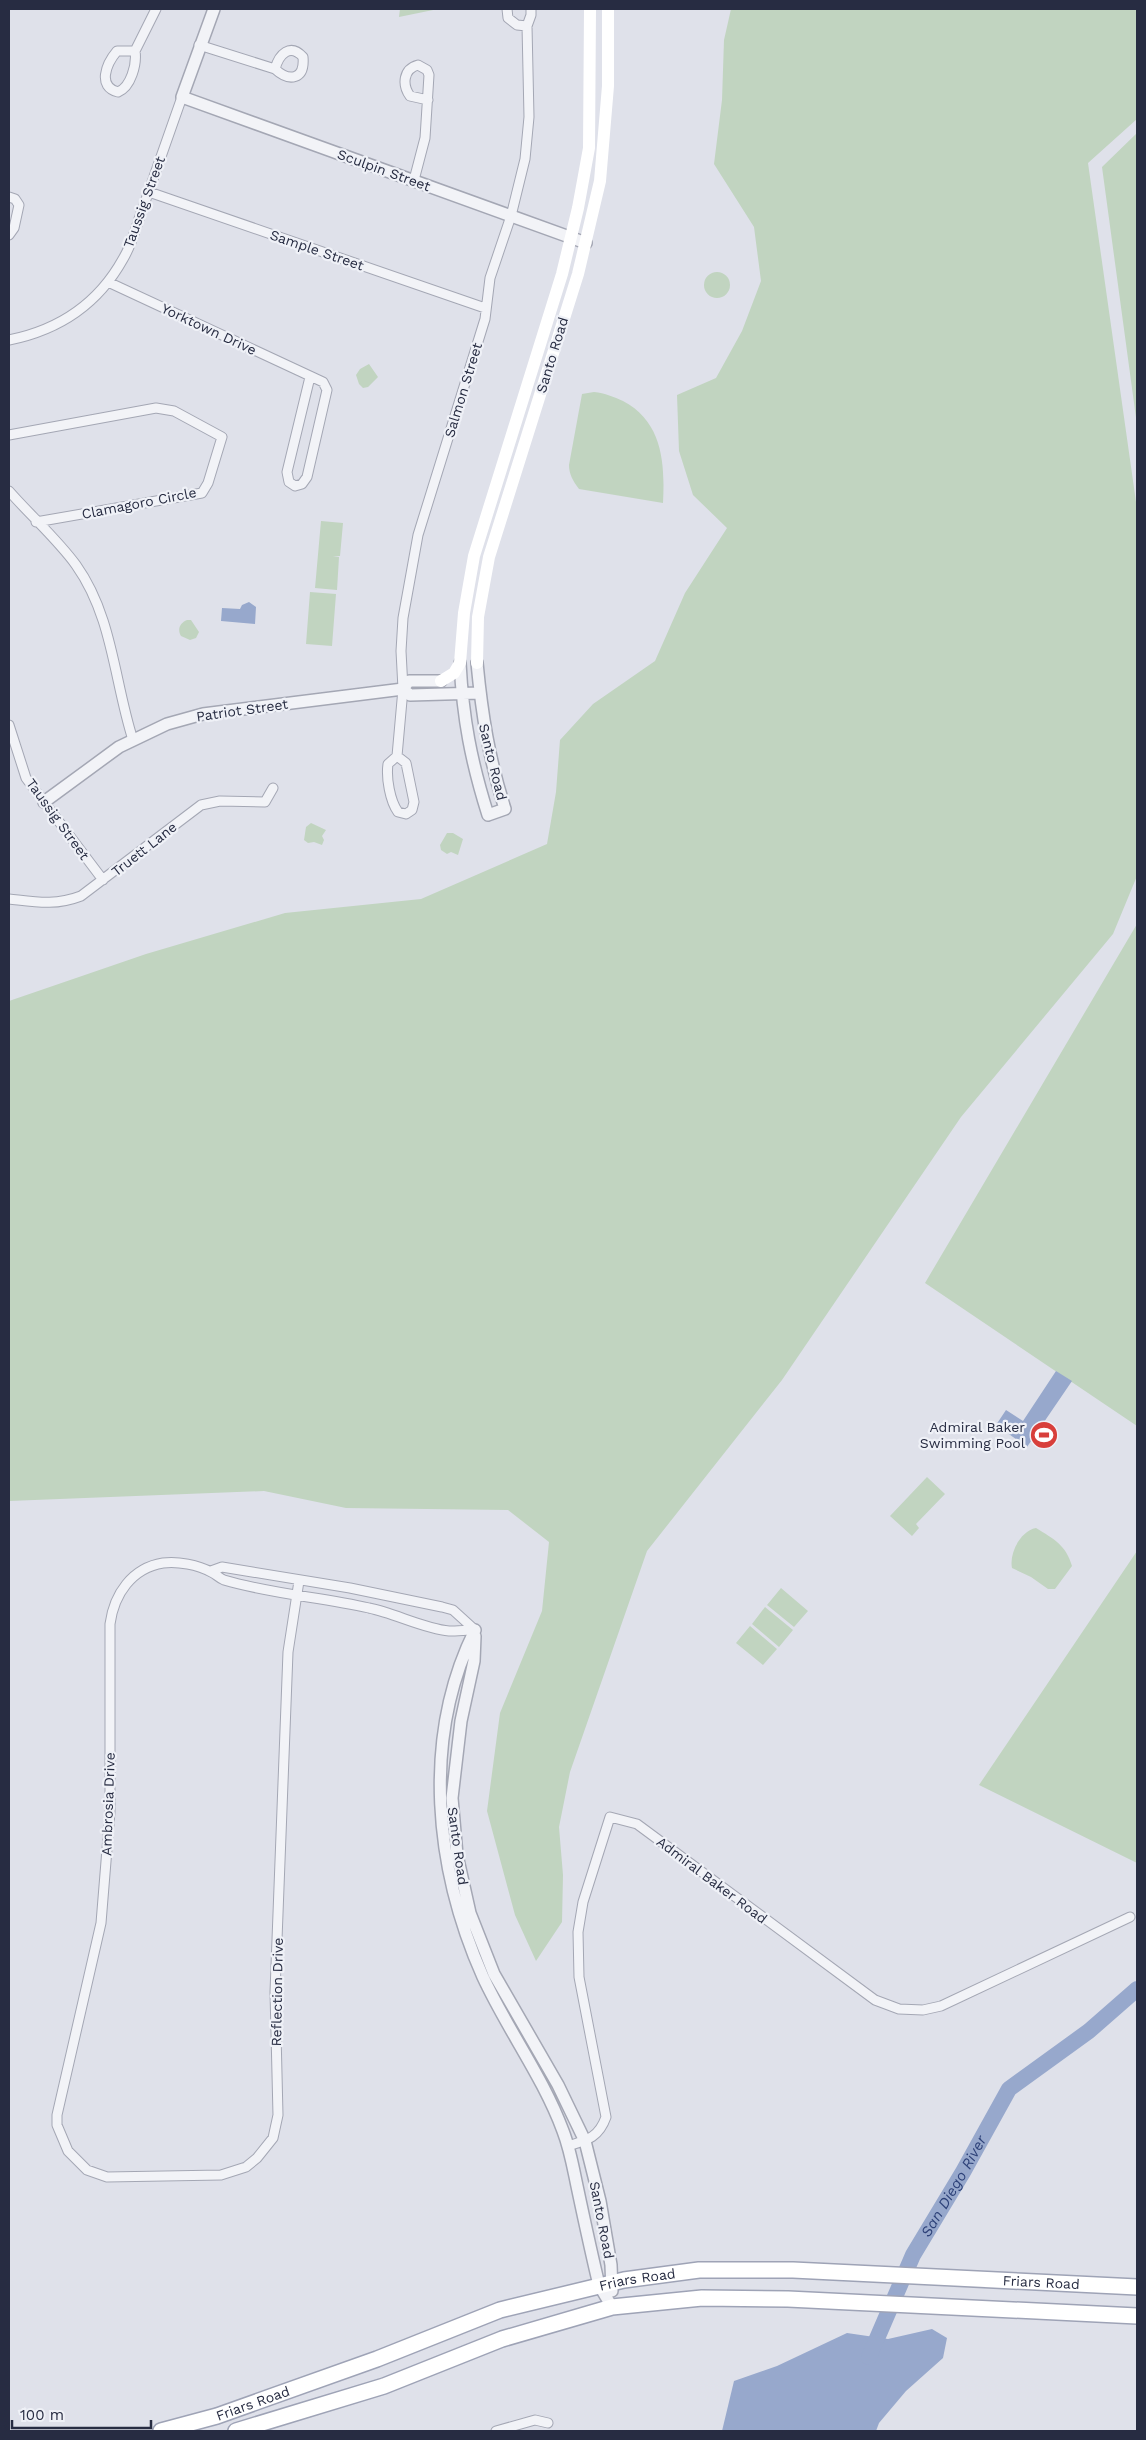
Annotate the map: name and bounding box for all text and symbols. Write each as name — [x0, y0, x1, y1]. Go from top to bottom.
street label: Sculpin Street — [335, 146, 433, 194]
street label: Taussig Street — [120, 154, 168, 250]
street label: Sample Street — [268, 226, 366, 274]
street label: Yorktown Drive — [159, 300, 259, 358]
street label: Santo Road — [533, 315, 571, 395]
street label: Salmon Street — [441, 341, 485, 439]
street label: Clamagoro Circle — [80, 484, 198, 522]
street label: Patriot Street — [195, 696, 289, 724]
street label: Santo Road — [476, 722, 510, 802]
street label: Taussig Street — [23, 775, 93, 863]
street label: Truett Lane — [108, 819, 180, 879]
place label: Admiral Baker Swimming Pool — [920, 1419, 1026, 1451]
sports icon: Admiral Baker Swimming Pool — [1029, 1420, 1059, 1450]
street label: Ambrosia Drive — [98, 1752, 118, 1856]
street label: Santo Road — [445, 1806, 471, 1886]
street label: Admiral Baker Road — [654, 1833, 770, 1927]
street label: Reflection Drive — [268, 1937, 286, 2047]
water label: San Diego River — [917, 2131, 991, 2240]
street label: Santo Road — [587, 2180, 617, 2260]
street label: Friars Road — [597, 2265, 676, 2294]
street label: Friars Road — [1002, 2272, 1080, 2292]
street label: Friars Road — [214, 2383, 292, 2424]
scale bar — [12, 2398, 151, 2430]
text: 100 m — [20, 2406, 64, 2424]

